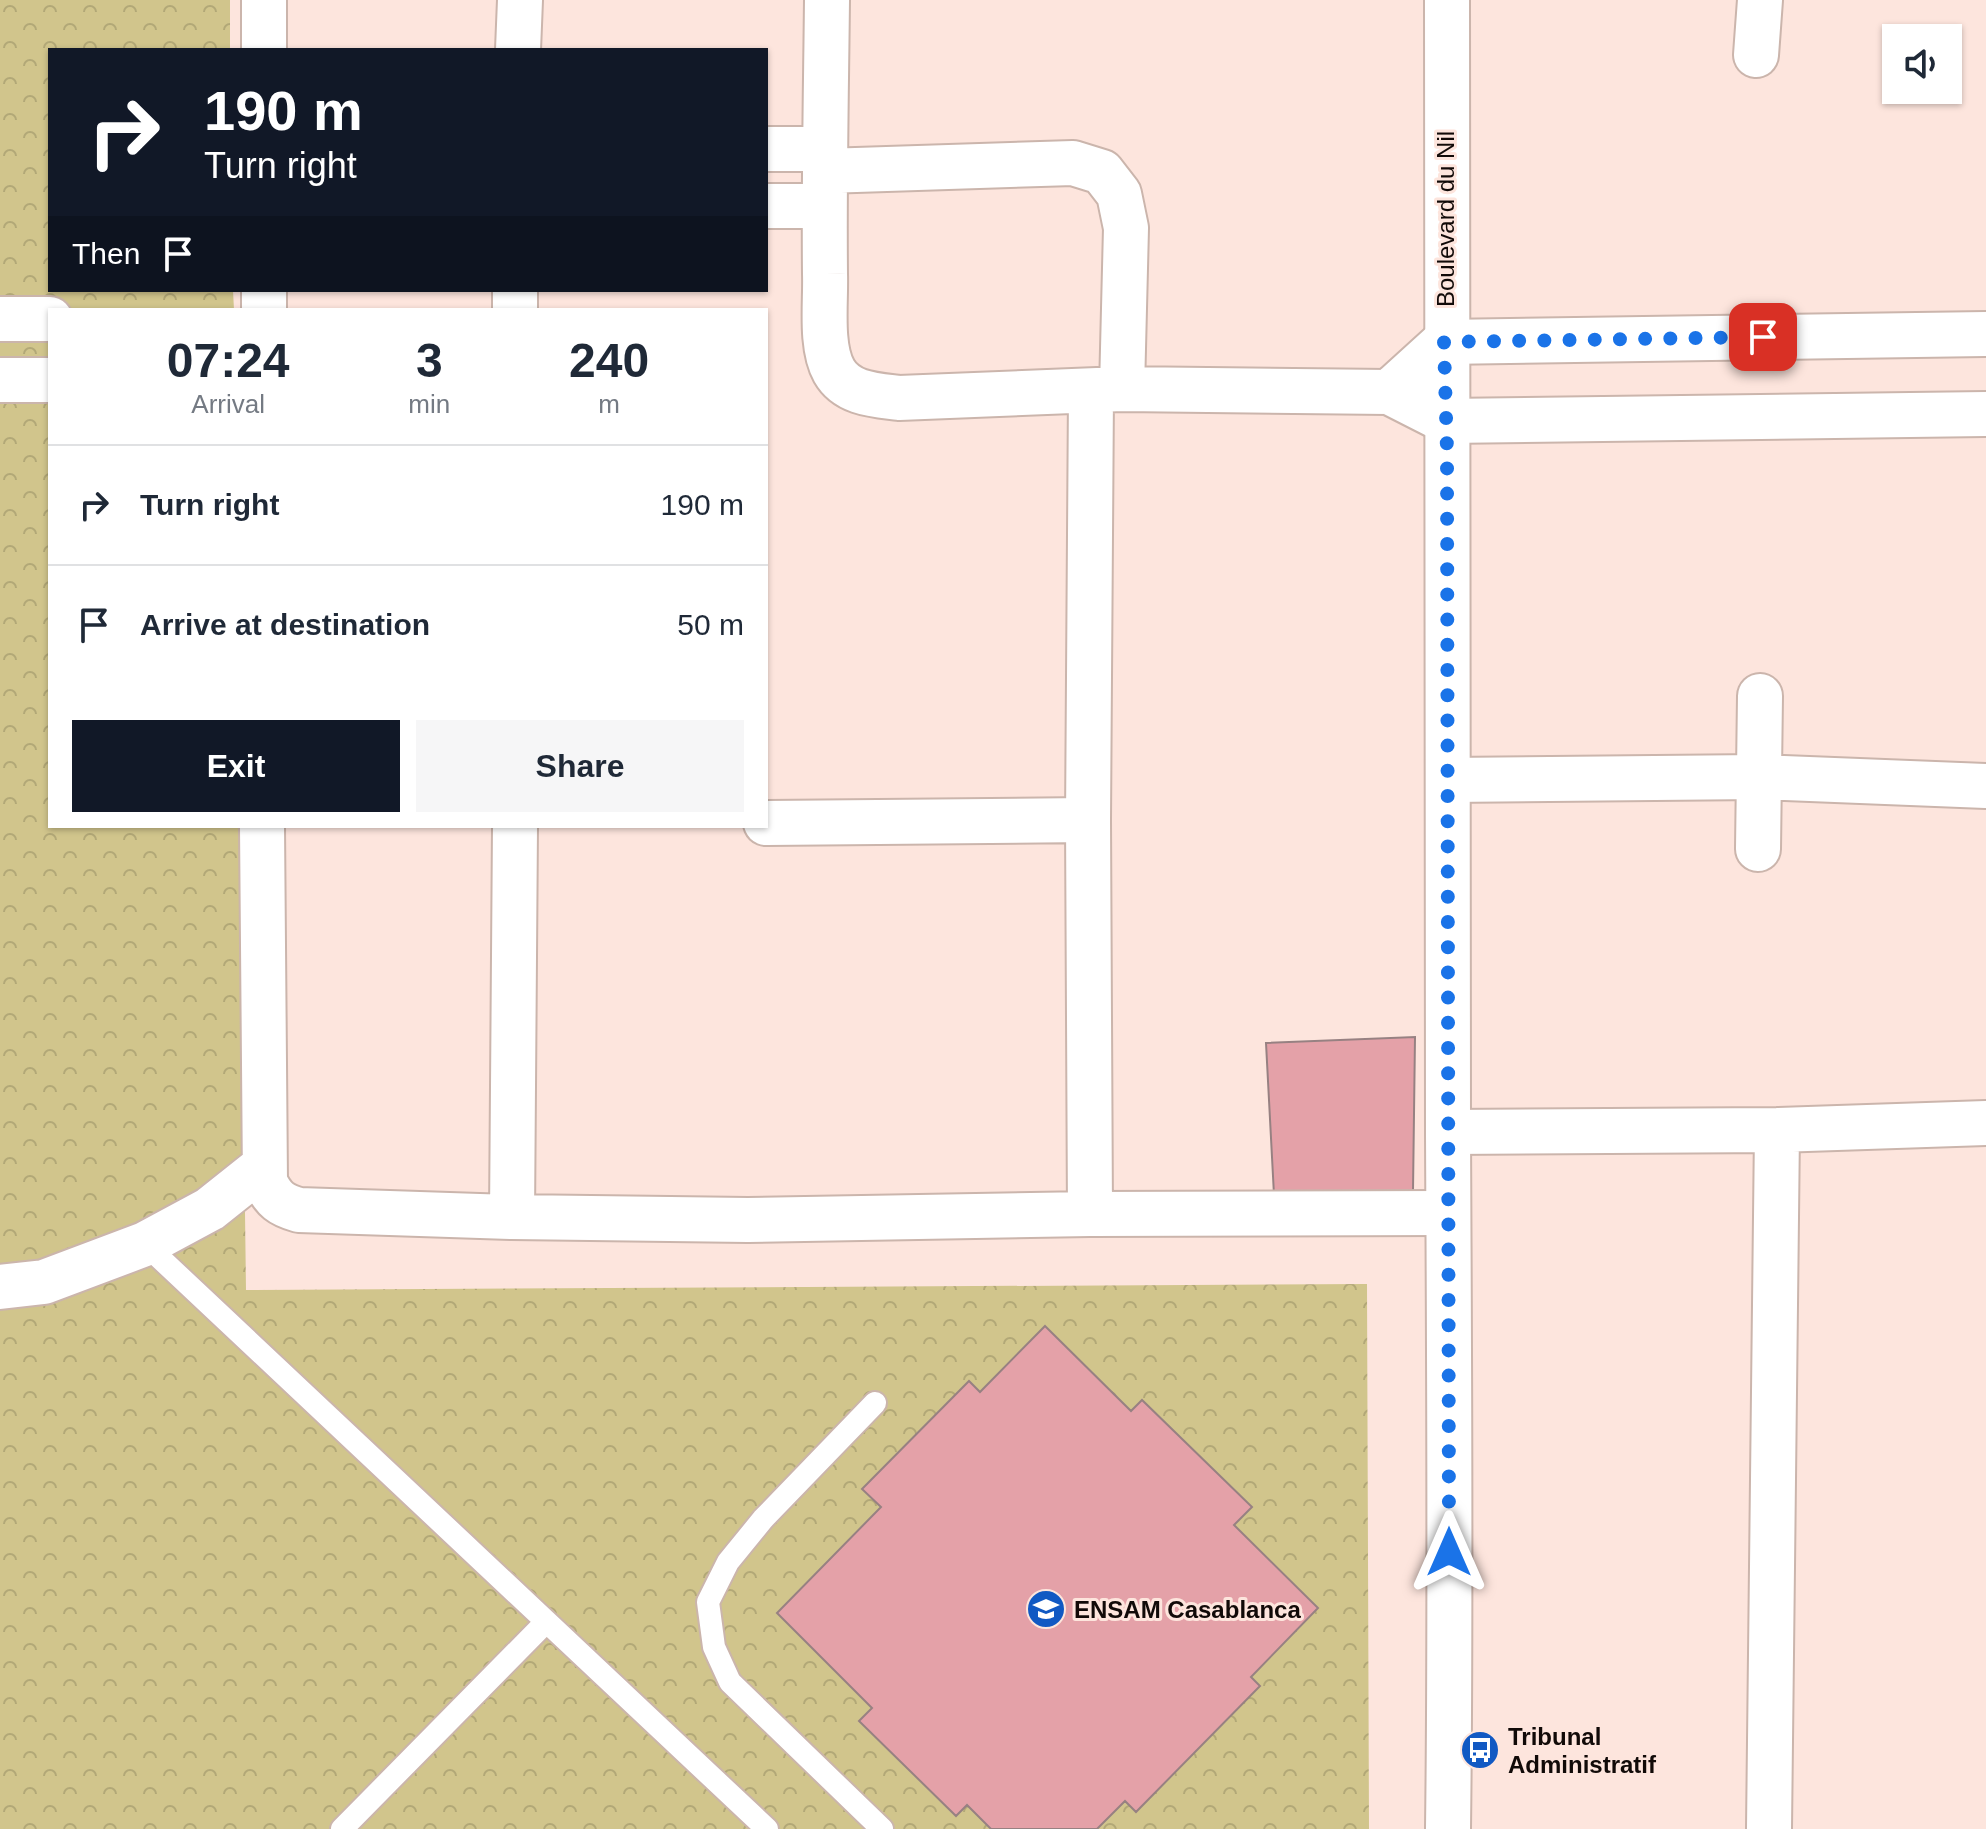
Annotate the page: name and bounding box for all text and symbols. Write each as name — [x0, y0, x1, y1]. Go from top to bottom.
map controls — [1882, 24, 1962, 104]
button: sound — [1882, 24, 1962, 104]
text: 190 m — [204, 79, 363, 142]
icon: right — [72, 80, 176, 184]
street label: Boulevard du Nil — [1432, 131, 1459, 307]
text: Turn right — [204, 145, 357, 186]
icon: arrive — [156, 232, 200, 276]
text: Then — [72, 237, 140, 270]
pin — [1729, 303, 1797, 371]
icon: arrive — [1741, 315, 1785, 359]
text: 07:24 — [167, 334, 290, 387]
text: 3 — [416, 334, 443, 387]
text: 240 — [569, 334, 649, 387]
text: Arrival — [191, 389, 265, 419]
text: min — [408, 389, 450, 419]
text: m — [598, 389, 620, 419]
icon: right — [72, 483, 116, 527]
text: Turn right — [140, 488, 279, 521]
text: 190 m — [661, 488, 744, 521]
icon: arrive — [72, 603, 116, 647]
text: Arrive at destination — [140, 608, 430, 641]
text: 50 m — [677, 608, 744, 641]
button: Exit — [72, 720, 400, 812]
button: Share — [416, 720, 744, 812]
position arrow — [1407, 1510, 1491, 1594]
school or university icon: ENSAM Casablanca — [1025, 1588, 1067, 1630]
place label: ENSAM Casablanca — [1074, 1596, 1301, 1623]
place label: Tribunal Administratif — [1508, 1723, 1657, 1778]
bus stop icon: Tribunal Administratif — [1459, 1729, 1501, 1771]

